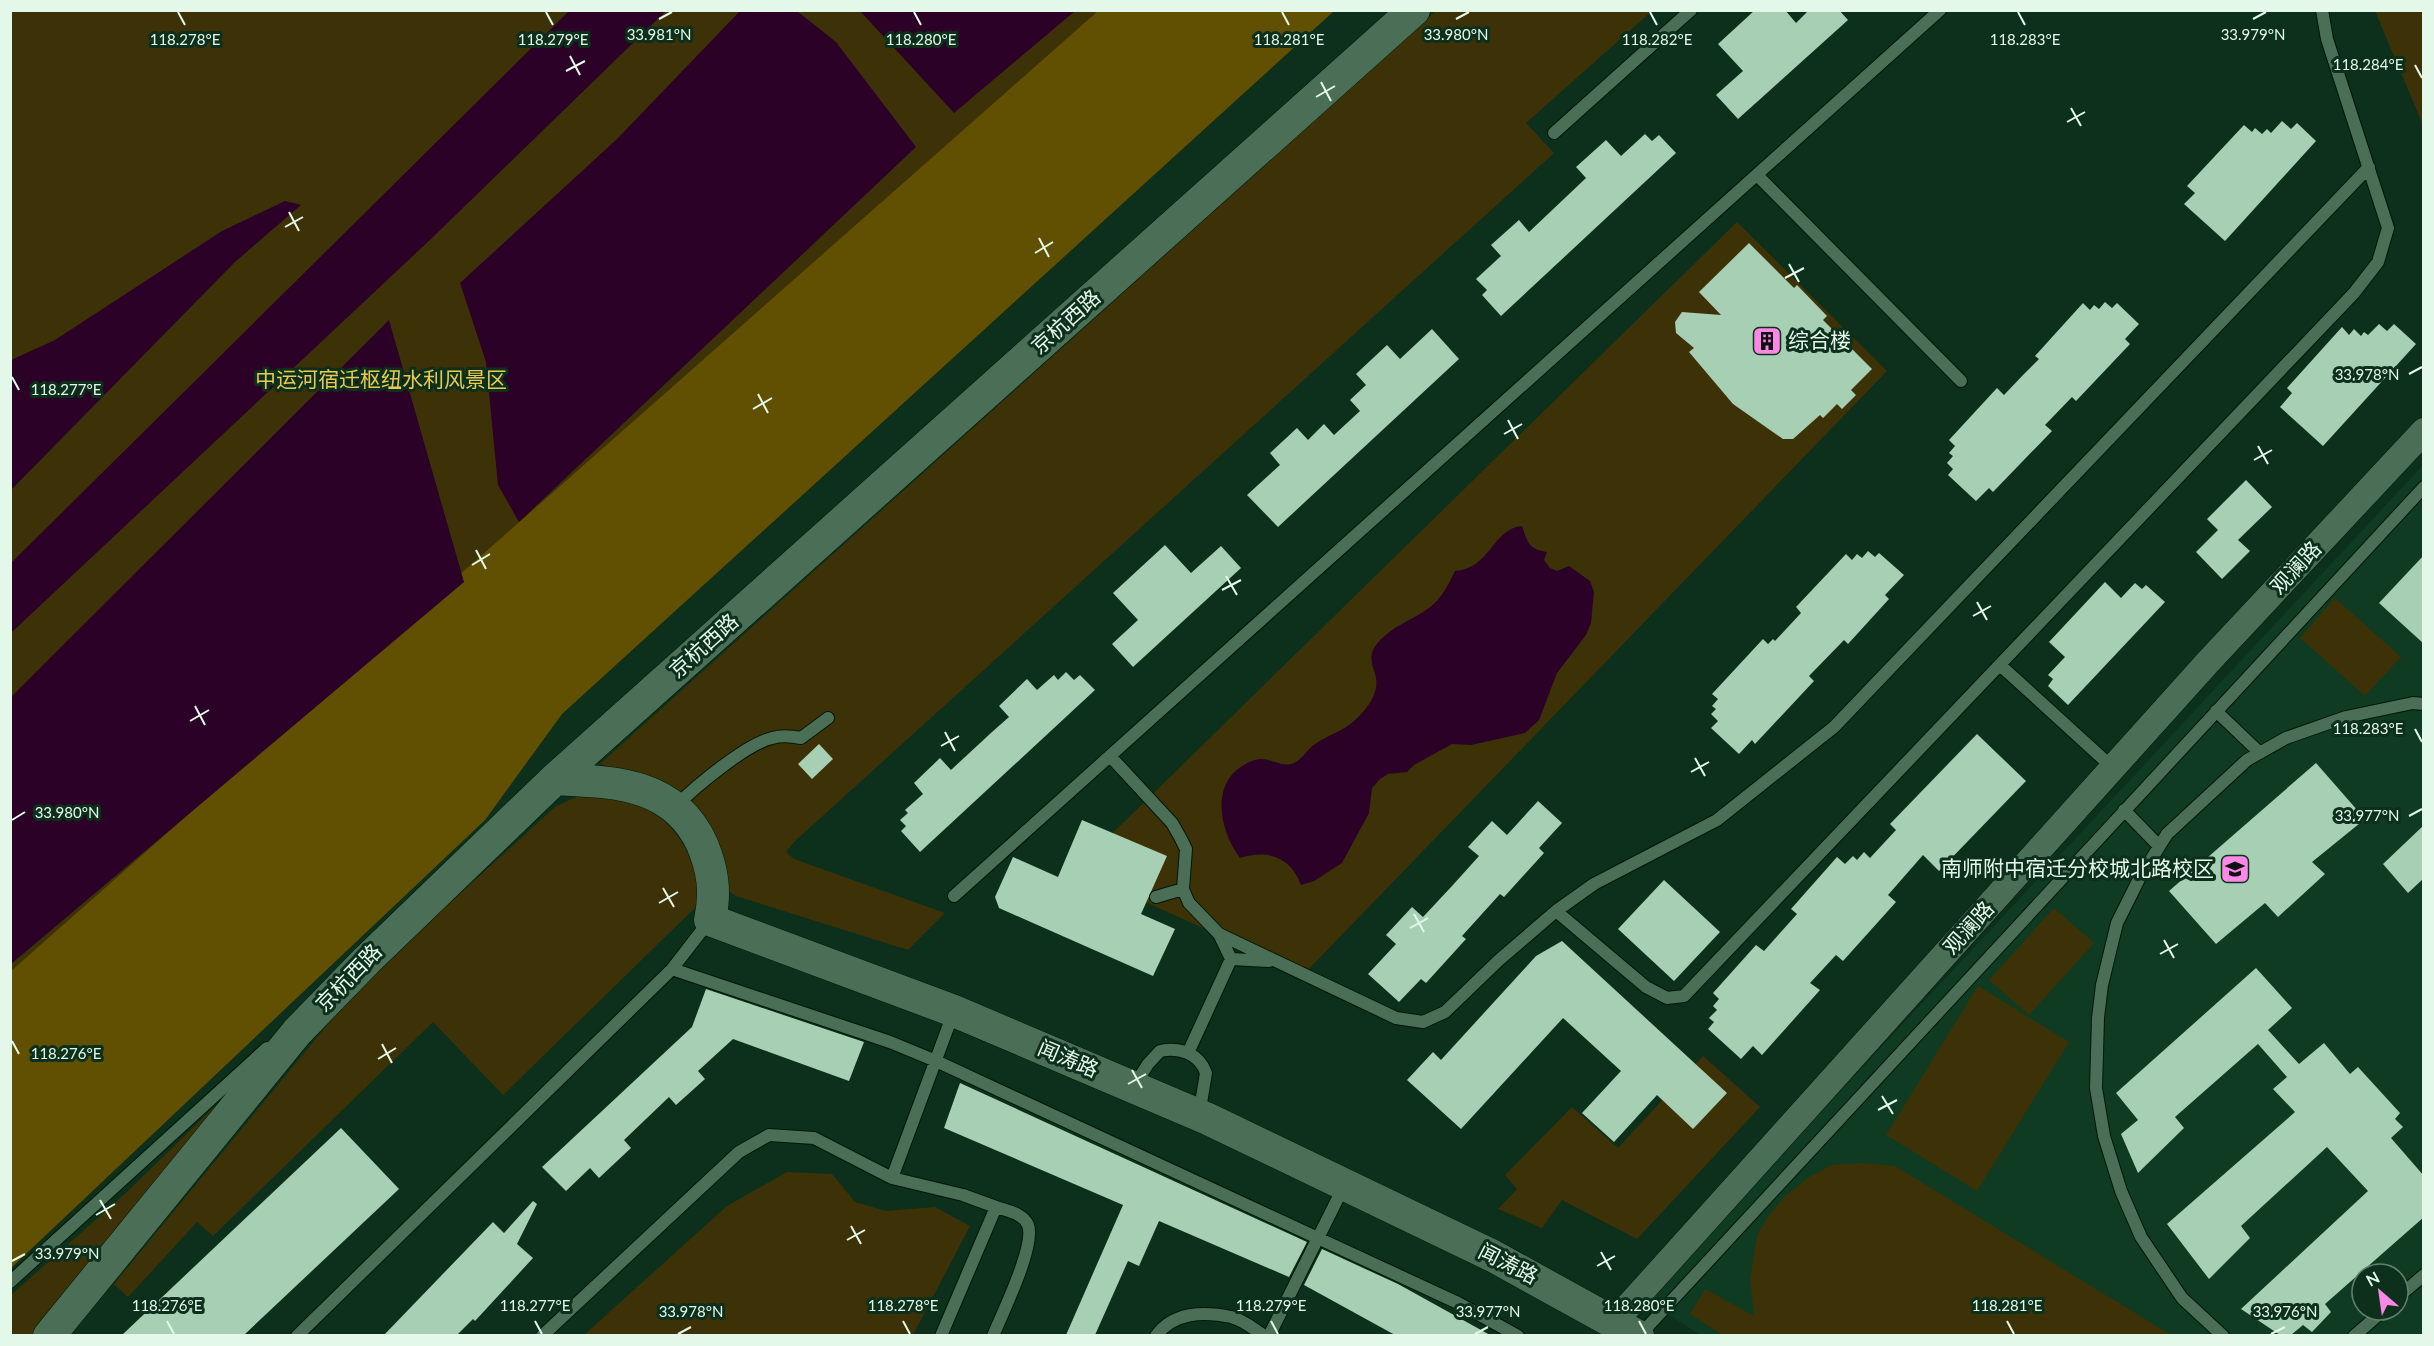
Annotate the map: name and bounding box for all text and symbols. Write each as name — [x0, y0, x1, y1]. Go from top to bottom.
text: 33.981°N — [627, 25, 691, 43]
text: 33.980°N — [1424, 25, 1488, 43]
text: 33.979°N — [2221, 25, 2285, 43]
text: 118.278°E — [150, 30, 220, 48]
text: 118.279°E — [518, 30, 588, 48]
text: 118.280°E — [886, 30, 956, 48]
text: 118.281°E — [1254, 30, 1324, 48]
text: 118.282°E — [1622, 30, 1692, 48]
text: 118.283°E — [1990, 30, 2060, 48]
text: 118.284°E — [2333, 55, 2403, 73]
street label: 京杭西路 — [1025, 283, 1105, 358]
building icon: 综合楼 — [1751, 325, 1783, 357]
place label: 综合楼 — [1788, 327, 1851, 352]
text: 33.978°N — [2335, 365, 2399, 383]
park label: 中运河宿迁枢纽水利风景区 — [255, 366, 507, 391]
text: 118.277°E — [31, 380, 101, 398]
street label: 观澜路 — [2264, 535, 2326, 599]
street label: 京杭西路 — [663, 607, 743, 682]
text: 118.283°E — [2333, 719, 2403, 737]
text: 33.980°N — [35, 803, 99, 821]
text: 33.977°N — [2335, 806, 2399, 824]
school or university icon: 南师附中宿迁分校城北路校区 — [2219, 853, 2251, 885]
place label: 南师附中宿迁分校城北路校区 — [1941, 855, 2214, 880]
street label: 观澜路 — [1938, 895, 1998, 959]
street label: 京杭西路 — [310, 938, 386, 1016]
street label: 闻涛路 — [1035, 1034, 1102, 1081]
text: 118.276°E — [31, 1044, 101, 1062]
street label: 闻涛路 — [1475, 1237, 1542, 1288]
text: 33.979°N — [35, 1244, 99, 1262]
north arrow — [2350, 1262, 2410, 1322]
text: N — [2362, 1267, 2382, 1290]
text: 118.276°E — [132, 1296, 202, 1314]
text: 118.277°E — [500, 1296, 570, 1314]
text: 118.278°E — [868, 1296, 938, 1314]
text: 118.279°E — [1236, 1296, 1306, 1314]
text: 118.280°E — [1604, 1296, 1674, 1314]
text: 118.281°E — [1972, 1296, 2042, 1314]
text: 33.978°N — [659, 1302, 723, 1320]
text: 33.977°N — [1456, 1302, 1520, 1320]
text: 33.976°N — [2253, 1302, 2317, 1320]

